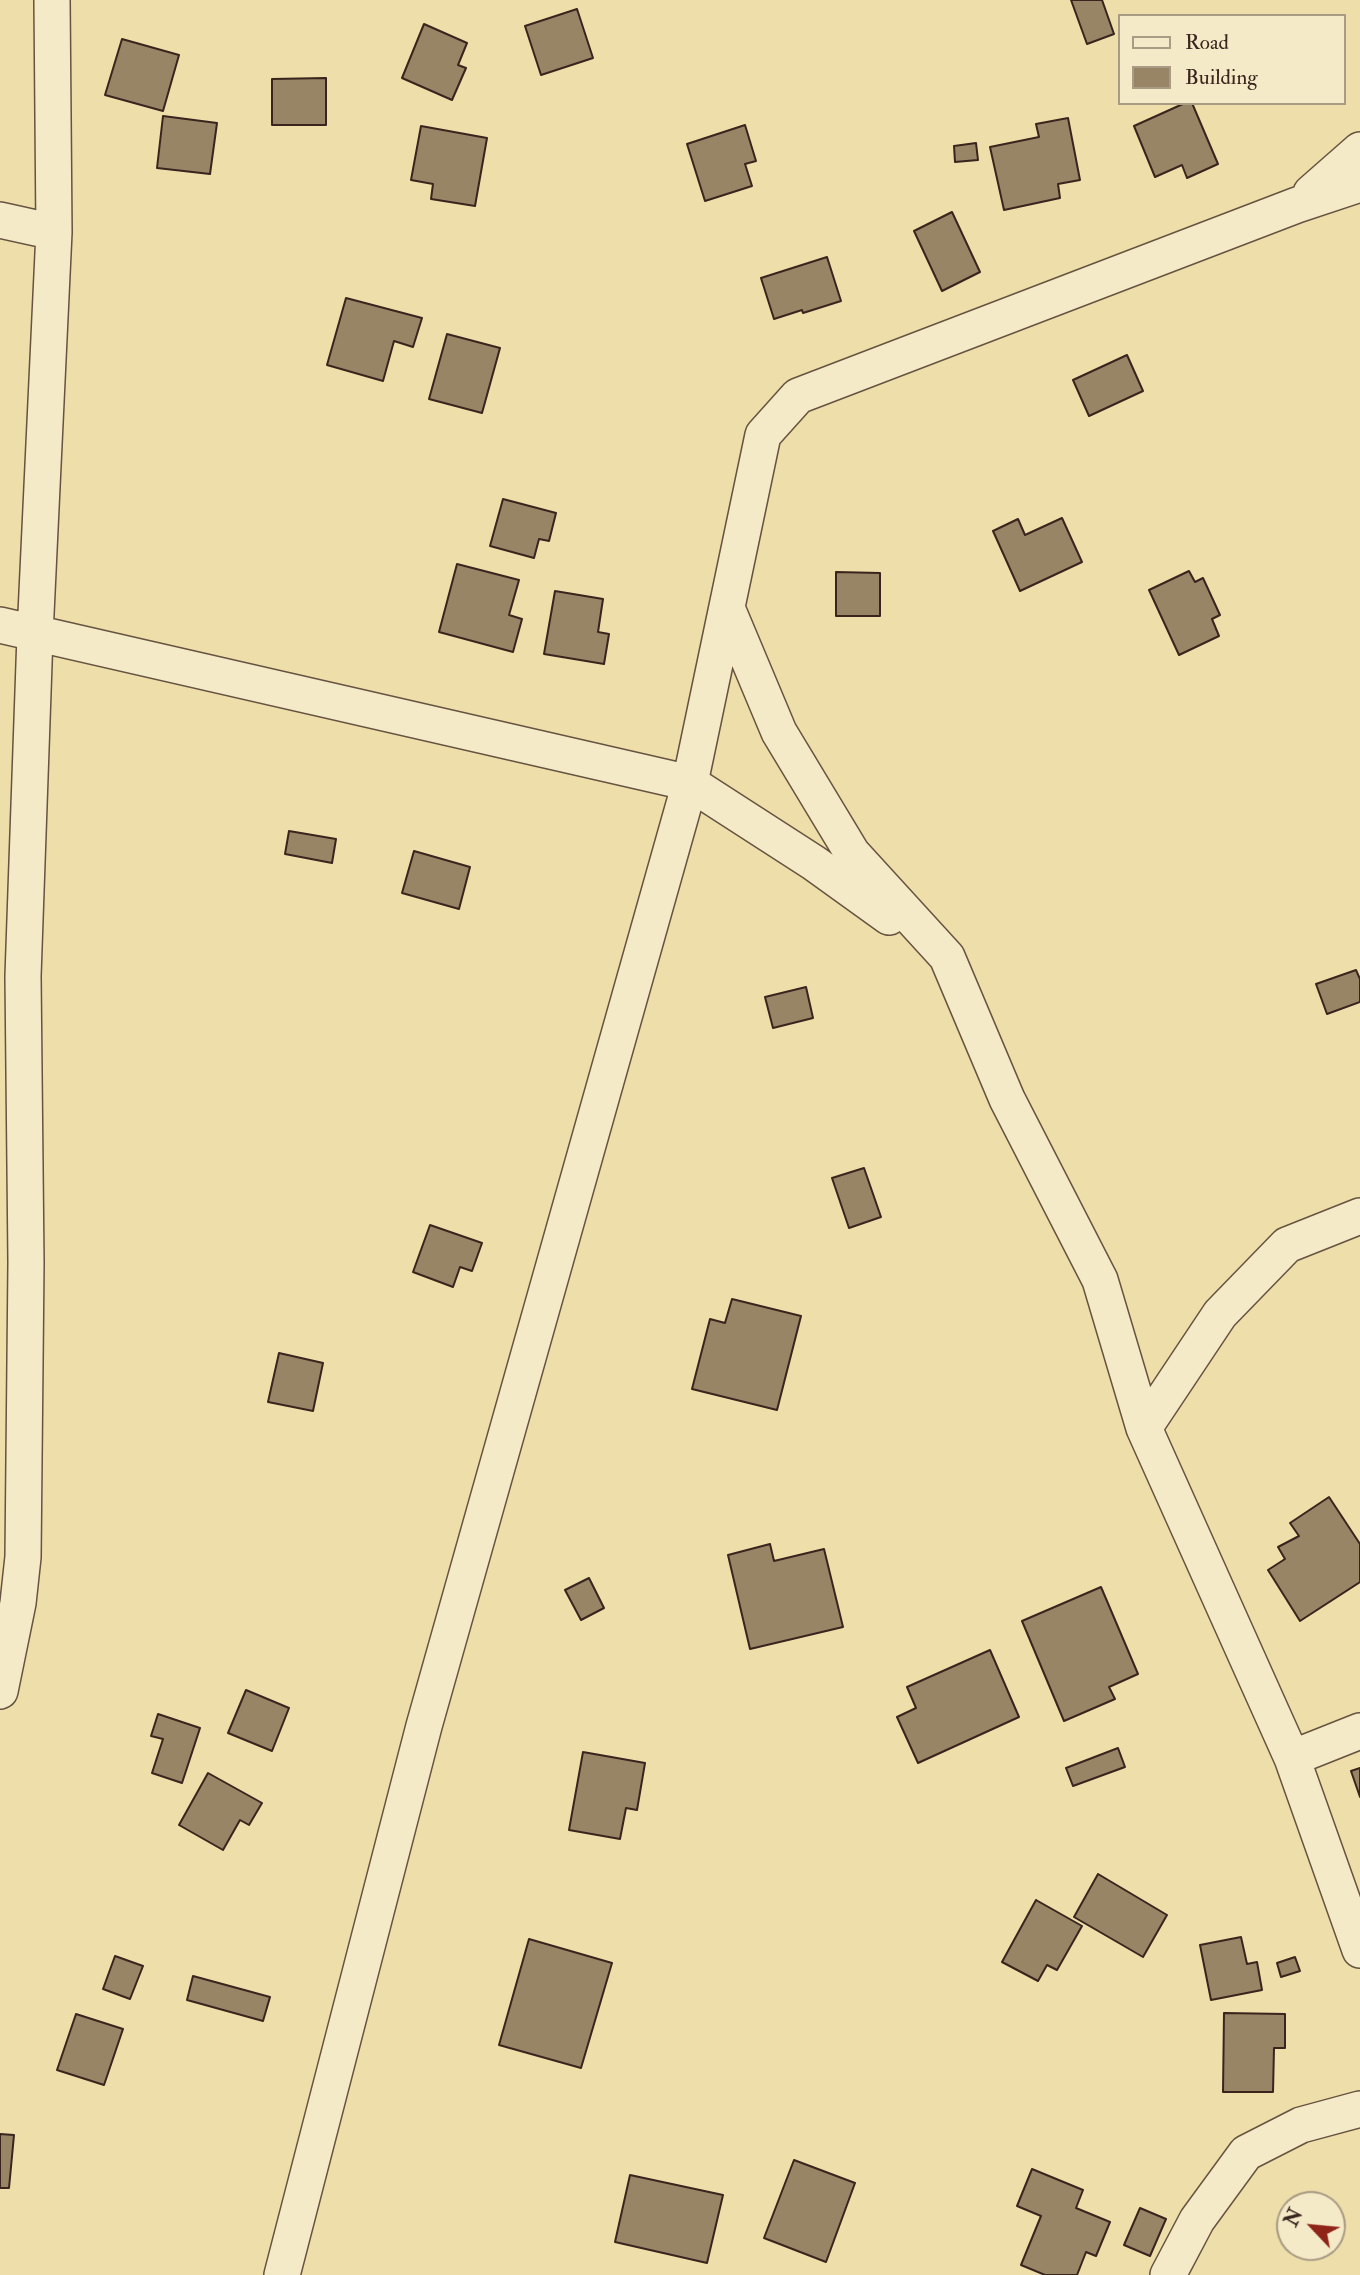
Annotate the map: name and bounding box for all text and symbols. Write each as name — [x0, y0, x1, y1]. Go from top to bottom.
legend — [1118, 14, 1346, 105]
text: Road — [1185, 29, 1229, 56]
text: Building — [1185, 64, 1258, 91]
north arrow — [1276, 2191, 1346, 2261]
text: N — [1279, 2205, 1308, 2231]

